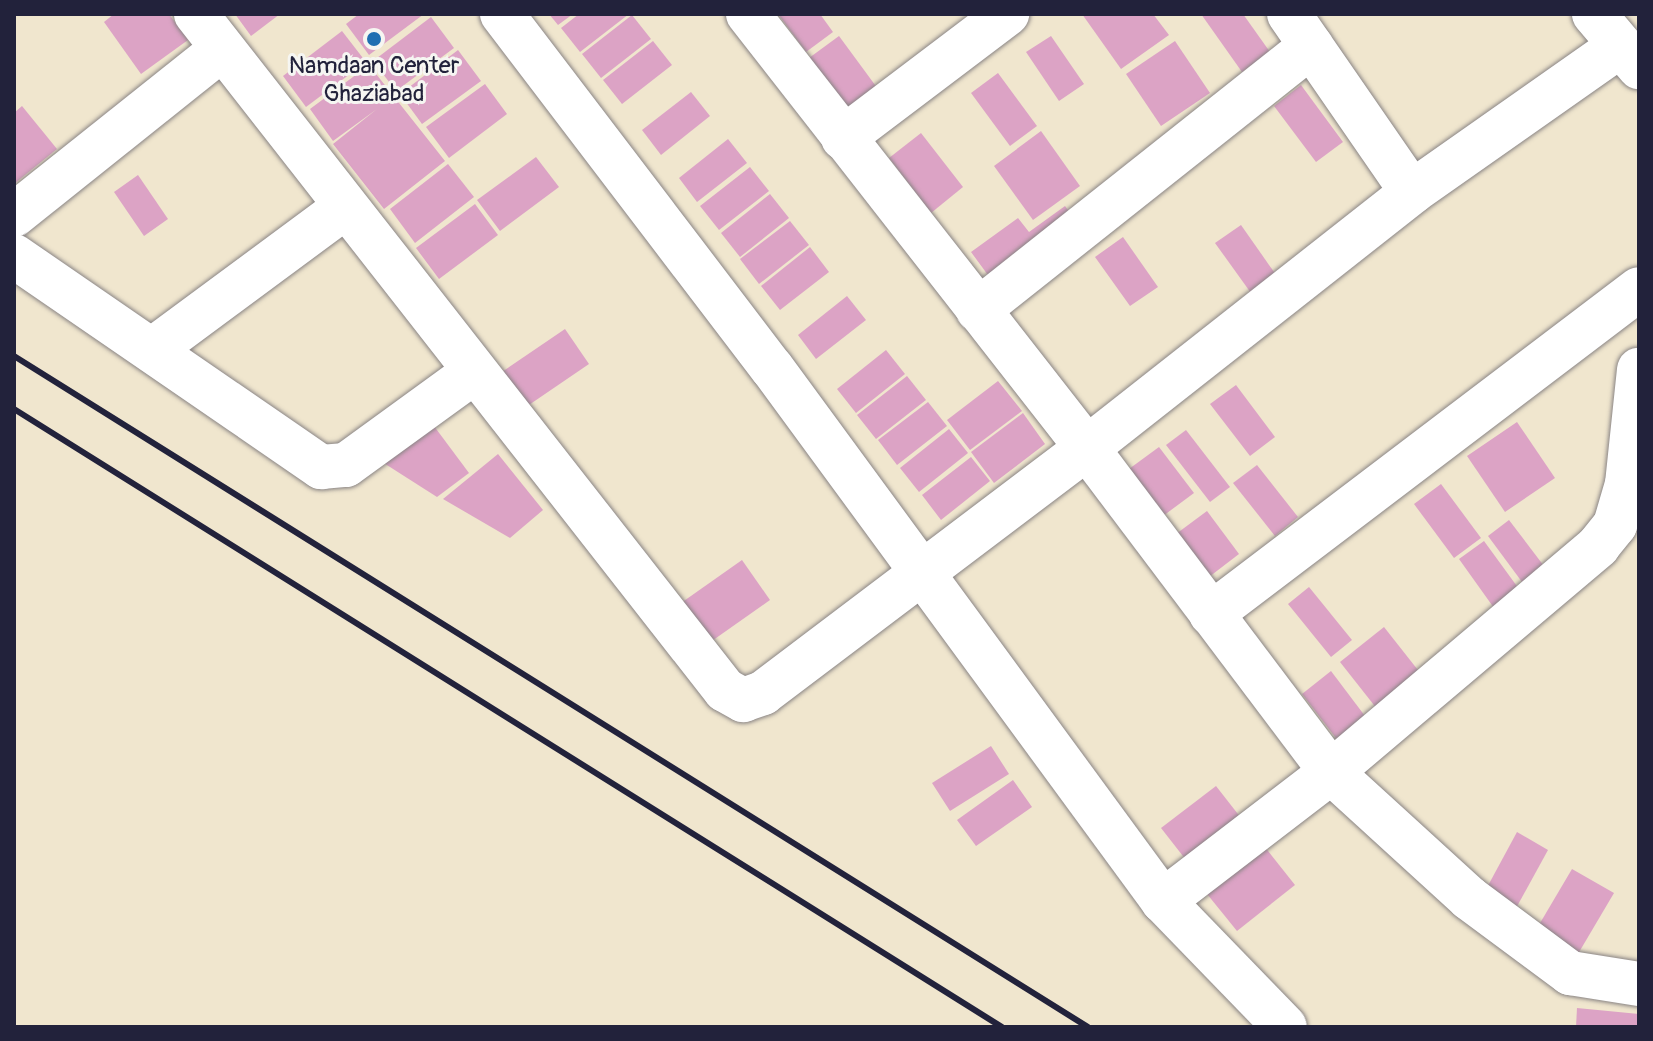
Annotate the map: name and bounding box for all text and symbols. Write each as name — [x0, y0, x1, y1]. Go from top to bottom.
marker: Namdaan Center Ghaziabad — [365, 30, 383, 48]
place label: Namdaan Center Ghaziabad — [289, 52, 459, 108]

